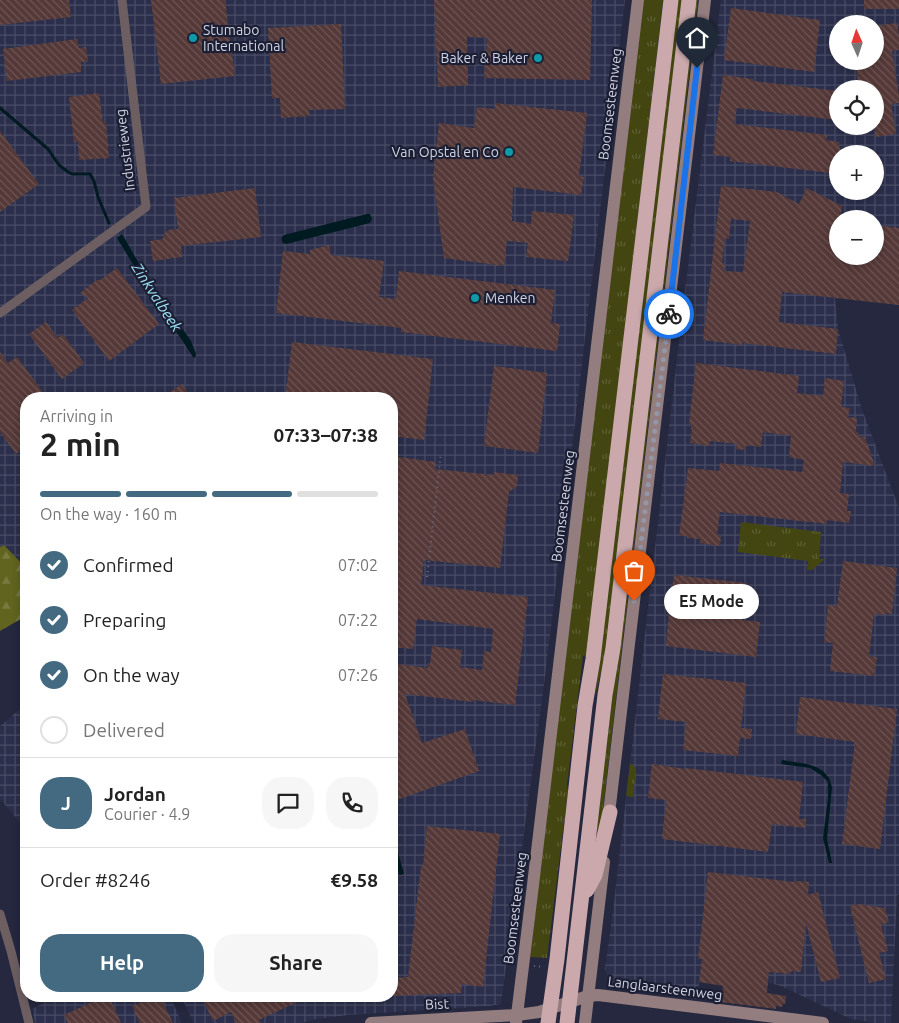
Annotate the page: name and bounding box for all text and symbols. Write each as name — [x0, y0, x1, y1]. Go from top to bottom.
north arrow — [829, 15, 884, 70]
map controls — [829, 15, 884, 265]
pin — [676, 17, 718, 68]
place label: Stumabo International — [203, 22, 285, 54]
icon: home — [683, 24, 711, 52]
marker: Stumabo International — [187, 32, 199, 44]
street label: Boomsesteenweg — [595, 47, 625, 161]
place label: Baker & Baker — [441, 50, 529, 66]
marker: Baker & Baker — [532, 52, 544, 64]
button: locate — [829, 80, 884, 135]
street label: Industrieweg — [112, 108, 138, 192]
place label: Van Opstal en Co — [392, 144, 499, 160]
button: + — [829, 145, 884, 200]
marker: Van Opstal en Co — [503, 146, 515, 158]
button: − — [829, 210, 884, 265]
water label: Zinkvalbeek — [128, 258, 186, 335]
courier — [644, 289, 694, 339]
place label: Menken — [485, 290, 535, 306]
marker: Menken — [469, 292, 481, 304]
icon: bike — [655, 300, 683, 328]
text: Arriving in — [40, 407, 113, 425]
text: 07:33–07:38 — [273, 424, 378, 446]
text: 2 min — [40, 426, 121, 462]
street label: Boomsesteenweg — [548, 449, 578, 563]
text: On the way · 160 m — [40, 505, 177, 523]
pin — [613, 550, 655, 601]
icon: check — [40, 551, 68, 579]
text: Confirmed — [83, 554, 174, 576]
text: 07:02 — [338, 556, 378, 574]
icon: bag — [620, 557, 648, 585]
callout: E5 Mode — [664, 584, 759, 618]
text: E5 Mode — [679, 592, 744, 610]
icon: check — [40, 606, 68, 634]
text: Preparing — [83, 609, 167, 631]
text: 07:22 — [338, 611, 378, 629]
icon: check — [40, 661, 68, 689]
text: On the way — [83, 664, 180, 686]
text: 07:26 — [338, 666, 378, 684]
text: Delivered — [83, 719, 165, 741]
button: chat — [262, 777, 314, 829]
button: phone — [326, 777, 378, 829]
text: Jordan — [104, 783, 166, 805]
text: J — [61, 792, 71, 814]
text: Courier · 4.9 — [104, 805, 190, 823]
street label: Boomsesteenweg — [500, 851, 530, 965]
text: Order #8246 — [40, 869, 150, 891]
text: €9.58 — [330, 869, 378, 891]
button: Help — [40, 934, 204, 992]
button: Share — [214, 934, 378, 992]
street label: Langlaarsteenweg — [607, 973, 723, 1003]
street label: Bist — [425, 995, 450, 1013]

